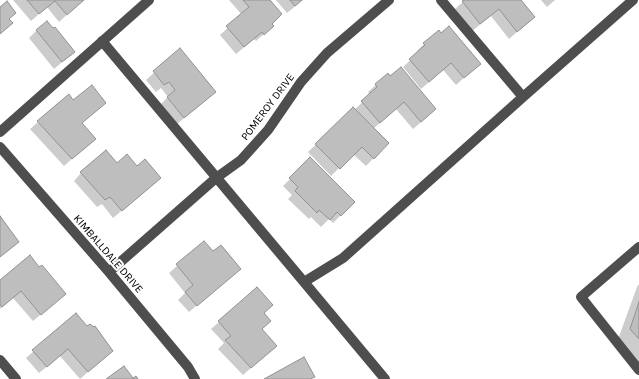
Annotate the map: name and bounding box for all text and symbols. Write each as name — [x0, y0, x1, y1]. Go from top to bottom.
street label: POMEROY DRIVE — [239, 71, 297, 143]
street label: KIMBALLDALE DRIVE — [70, 212, 146, 296]

